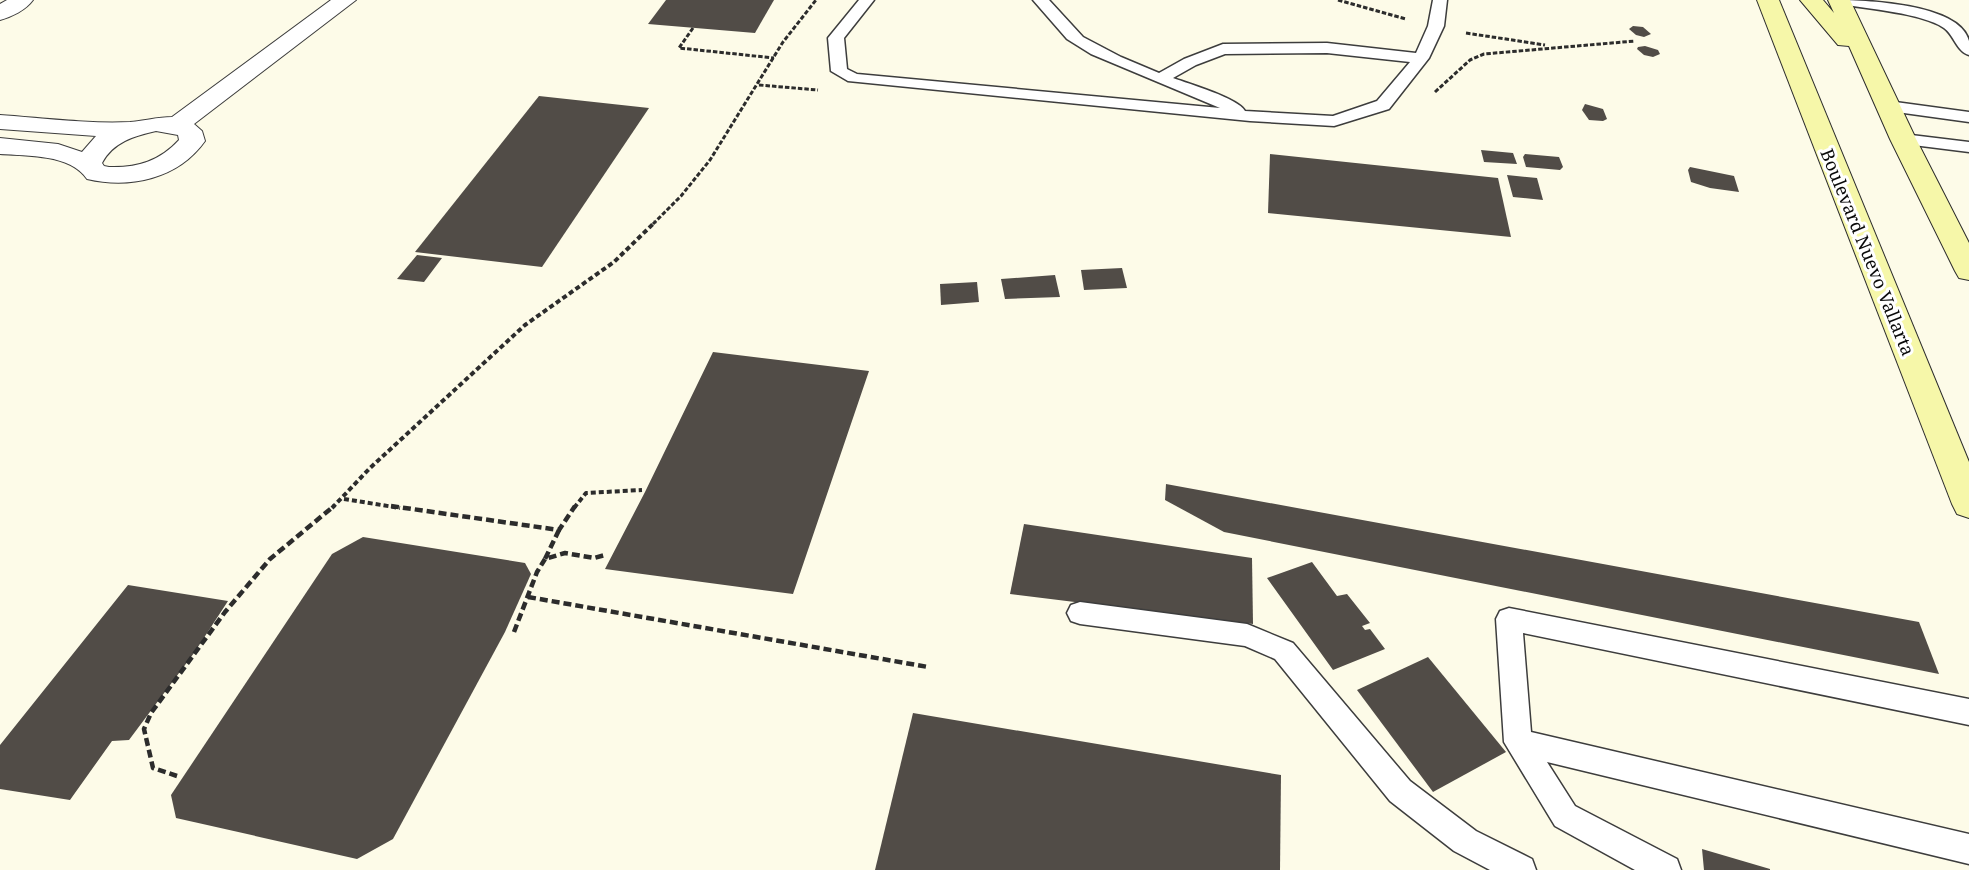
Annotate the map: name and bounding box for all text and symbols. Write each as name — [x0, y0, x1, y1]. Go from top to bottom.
street label: Boulevard Nuevo Vallarta — [1815, 145, 1921, 359]

